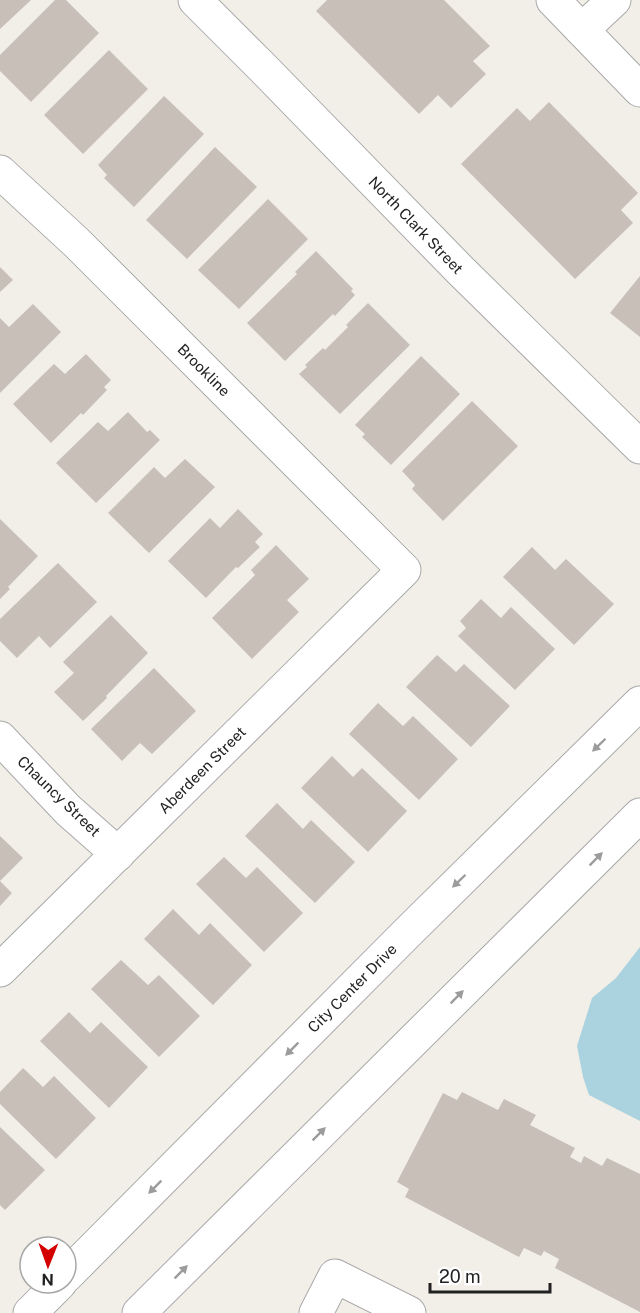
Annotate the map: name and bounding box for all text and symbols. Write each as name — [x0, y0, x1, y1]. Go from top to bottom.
street label: North Clark Street — [365, 173, 467, 277]
street label: Brookline — [174, 340, 234, 400]
street label: Aberdeen Street — [155, 723, 249, 817]
one-way arrow — [592, 737, 606, 751]
street label: Chauncy Street — [14, 752, 104, 840]
one-way arrow — [588, 853, 602, 867]
one-way arrow — [453, 874, 467, 888]
street label: City Center Drive — [304, 940, 400, 1036]
one-way arrow — [450, 990, 464, 1004]
one-way arrow — [285, 1041, 299, 1055]
one-way arrow — [311, 1127, 325, 1141]
one-way arrow — [148, 1180, 162, 1194]
north arrow — [18, 1235, 78, 1295]
scale bar — [430, 1256, 550, 1294]
one-way arrow — [173, 1265, 187, 1279]
text: 20 m — [439, 1266, 481, 1287]
text: N — [41, 1270, 54, 1289]

